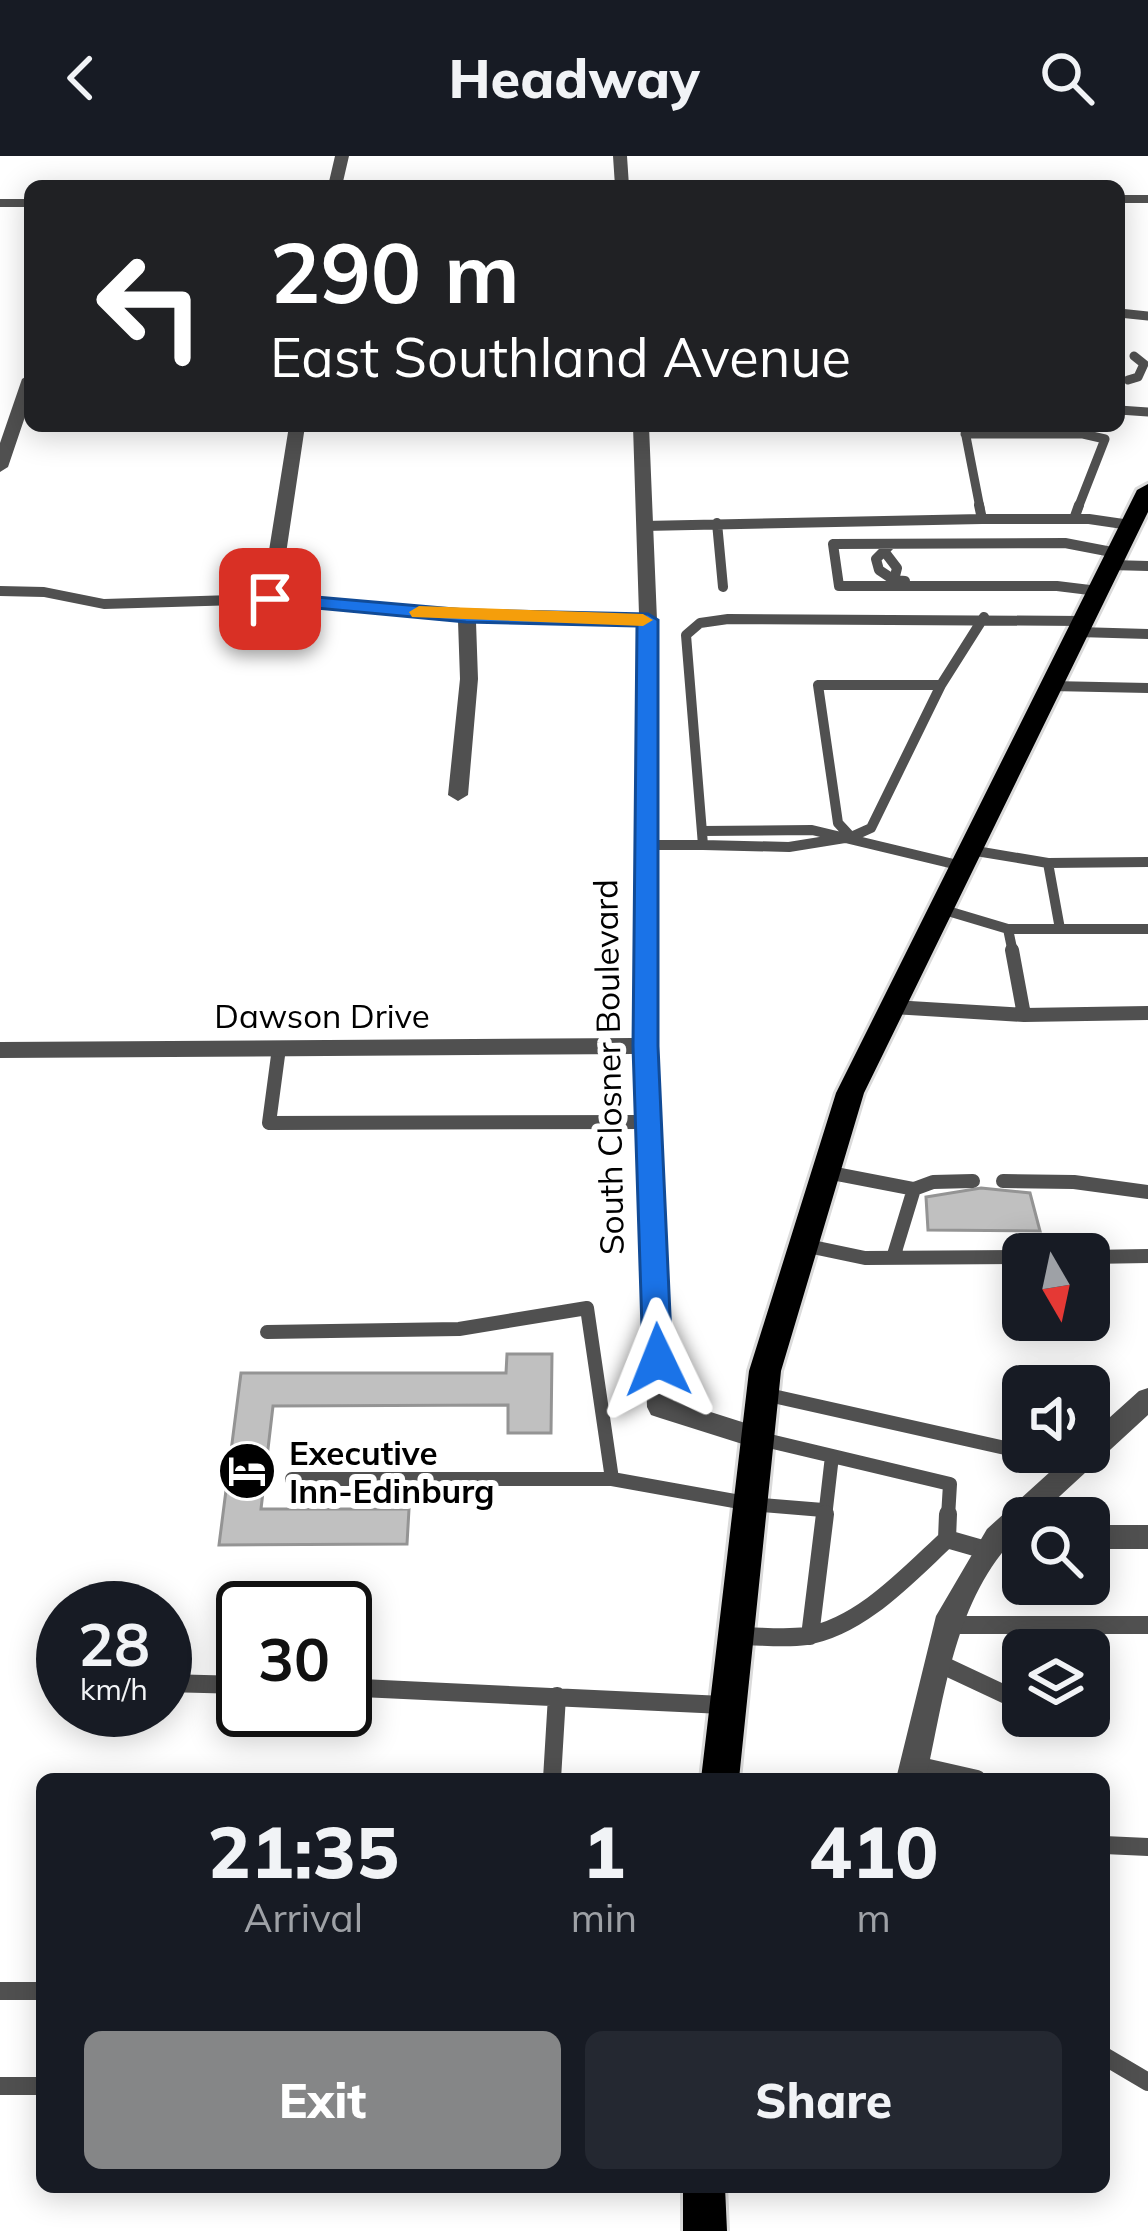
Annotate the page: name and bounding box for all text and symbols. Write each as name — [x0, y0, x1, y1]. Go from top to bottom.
text: Headway — [448, 44, 700, 112]
icon: back — [48, 45, 114, 111]
icon: search — [1034, 45, 1100, 111]
text: 290 m — [270, 219, 520, 324]
icon: left — [72, 228, 228, 384]
text: East Southland Avenue — [270, 323, 851, 391]
pin — [219, 548, 321, 650]
icon: arrive — [237, 566, 303, 632]
street label: South Closner Boulevard — [584, 879, 632, 1255]
street label: Dawson Drive — [214, 995, 430, 1036]
north arrow — [1002, 1233, 1110, 1341]
map controls — [1002, 1233, 1110, 1737]
position arrow — [595, 1297, 721, 1423]
button: sound — [1002, 1365, 1110, 1473]
place label: Executive Inn-Edinburg — [289, 1432, 495, 1511]
hotel icon: Executive Inn-Edinburg — [216, 1440, 278, 1502]
button: search — [1002, 1497, 1110, 1605]
speed limit sign: 30 — [216, 1581, 372, 1737]
text: 28 — [78, 1606, 150, 1681]
button: layers — [1002, 1629, 1110, 1737]
text: km/h — [80, 1670, 148, 1708]
text: 21:35 — [208, 1806, 399, 1896]
text: 1 — [582, 1806, 626, 1896]
text: 410 — [809, 1806, 938, 1896]
text: Arrival — [244, 1893, 363, 1942]
text: min — [571, 1893, 637, 1942]
text: m — [856, 1893, 891, 1942]
button: Exit — [84, 2031, 561, 2169]
button: Share — [585, 2031, 1062, 2169]

